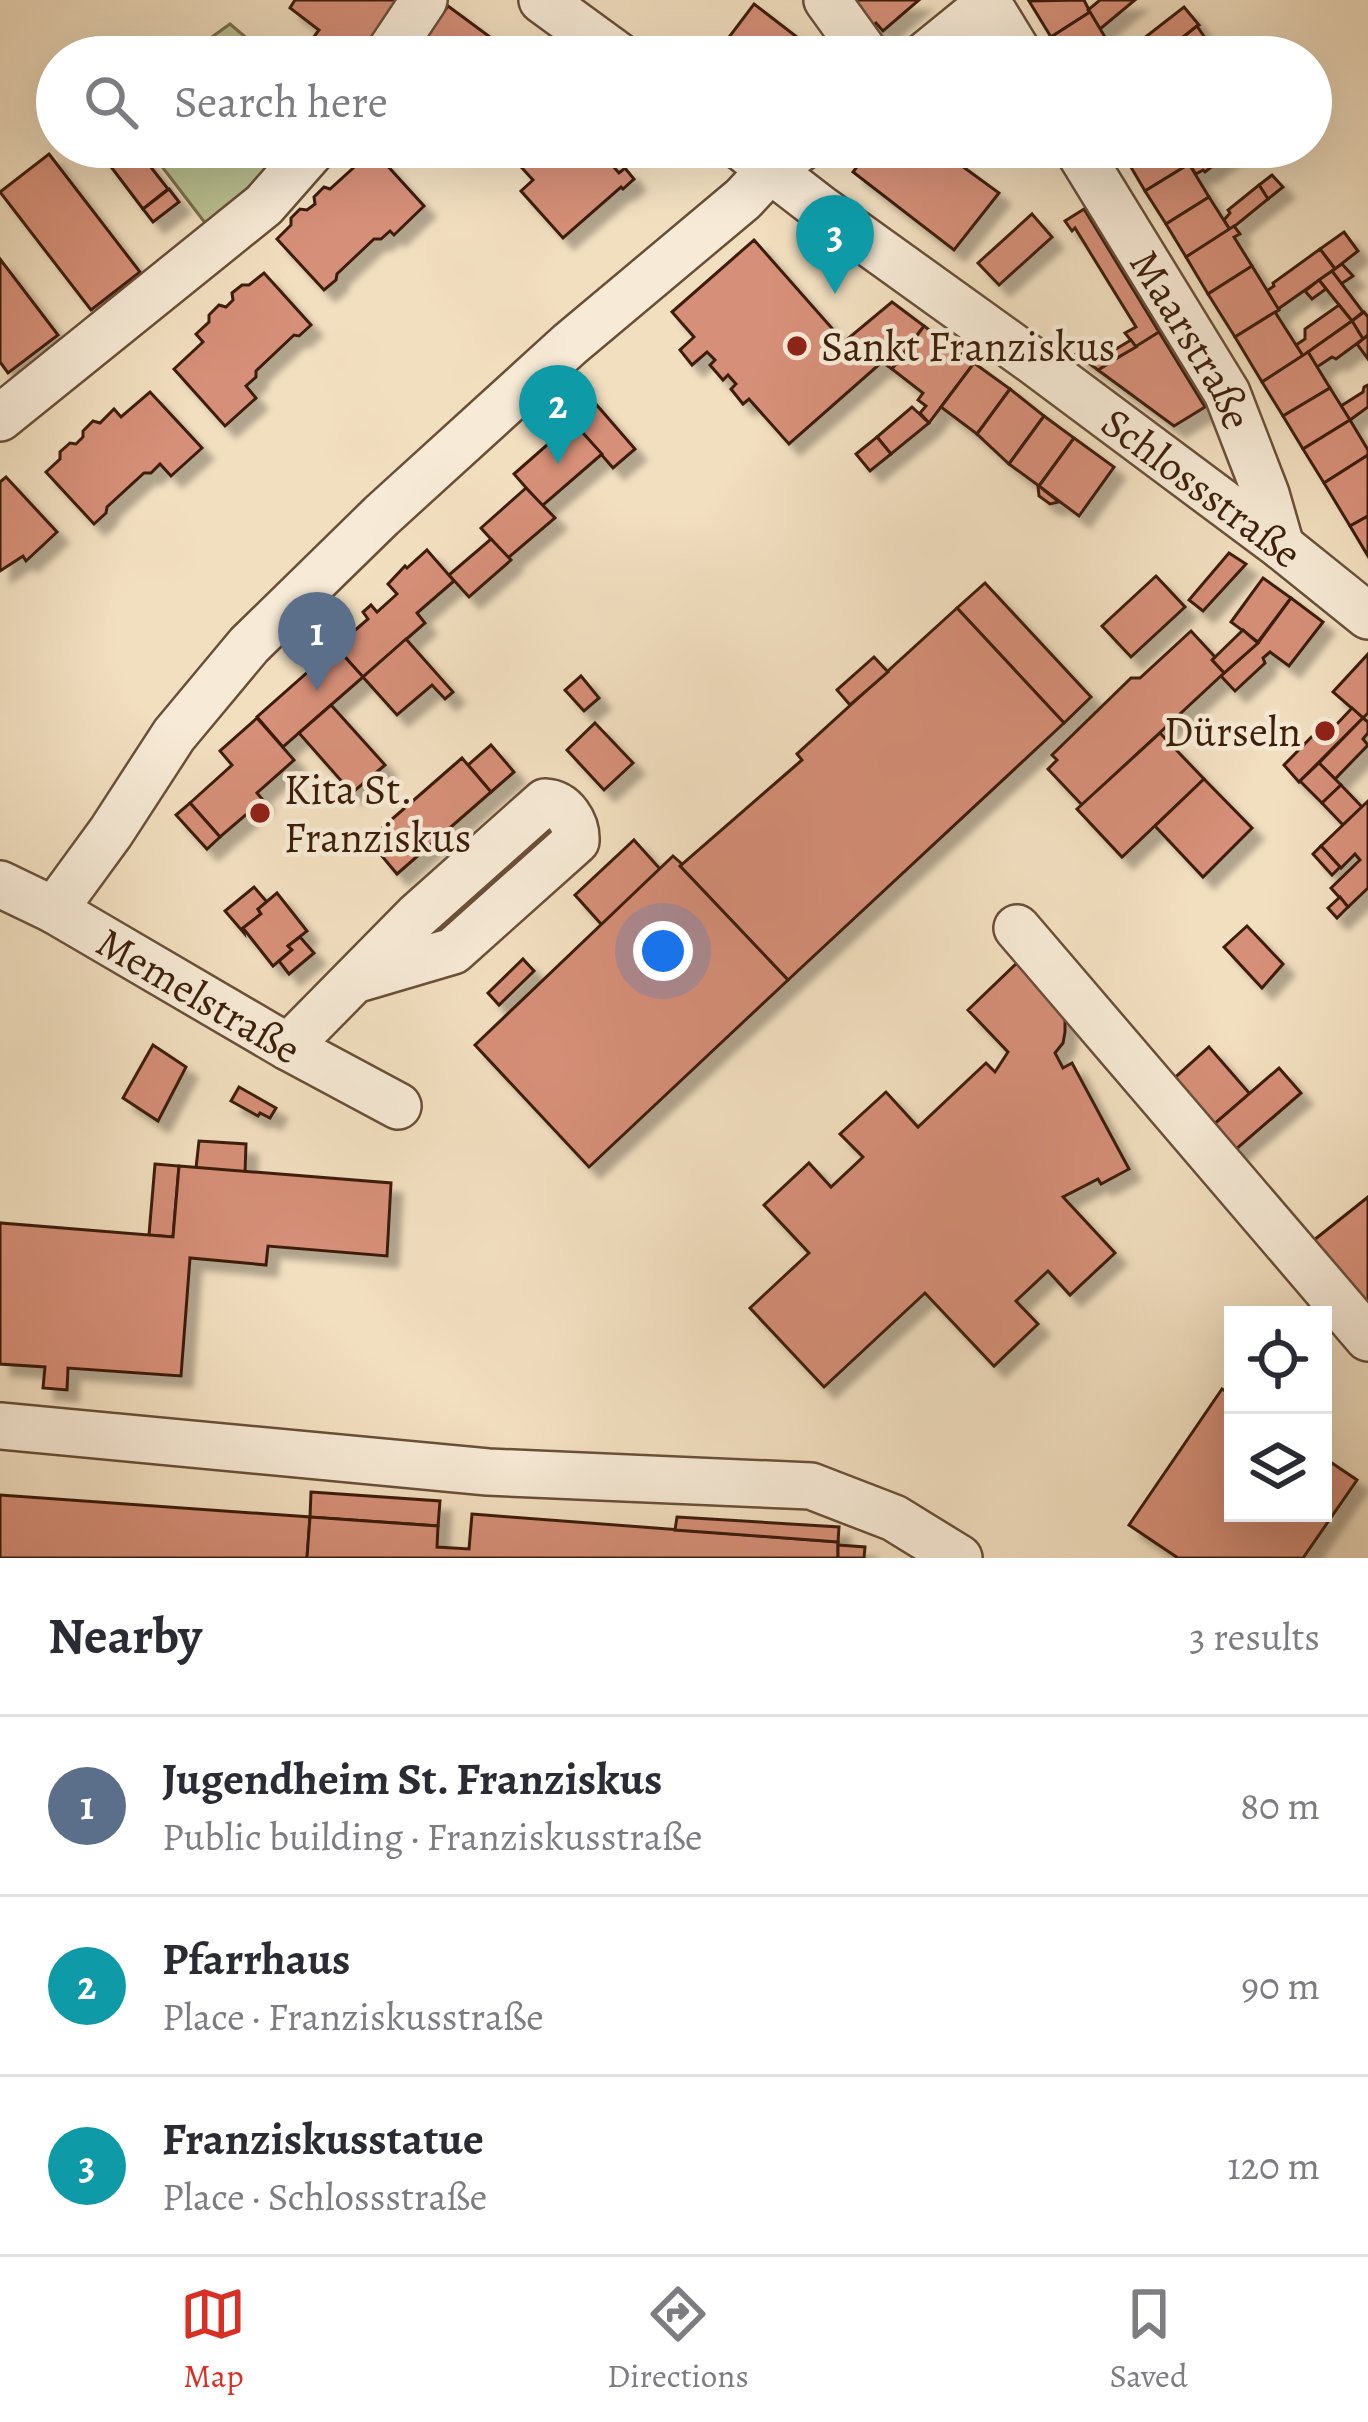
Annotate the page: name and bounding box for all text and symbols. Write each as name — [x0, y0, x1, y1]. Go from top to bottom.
search box — [36, 36, 1332, 168]
icon: search — [78, 69, 144, 135]
text: Search here — [174, 71, 388, 133]
pin: 3 — [796, 195, 874, 294]
street label: Maarstraße — [1117, 239, 1266, 437]
place label: Sankt Franziskus — [821, 318, 1116, 375]
marker: Sankt Franziskus — [784, 333, 810, 359]
pin: 2 — [519, 365, 597, 464]
street label: Schlossstraße — [1090, 394, 1314, 581]
pin: 1 — [278, 592, 356, 691]
place label: Dürseln — [1164, 703, 1301, 760]
marker: Dürseln — [1312, 718, 1338, 744]
place label: Kita St. Franziskus — [284, 761, 471, 866]
marker: Kita St. Franziskus — [247, 800, 273, 826]
street label: Memelstraße — [86, 913, 311, 1078]
your location — [633, 921, 693, 981]
map controls — [1224, 1306, 1332, 1522]
button: locate — [1224, 1306, 1332, 1414]
button: layers — [1224, 1414, 1332, 1522]
text: Nearby — [48, 1601, 202, 1671]
text: 3 results — [1189, 1610, 1320, 1663]
text: Jugendheim St. Franziskus — [162, 1748, 662, 1810]
text: 1 — [80, 1779, 94, 1832]
text: 80 m — [1240, 1779, 1320, 1832]
text: Public building · Franziskusstraße — [162, 1810, 702, 1863]
text: Pfarrhaus — [162, 1928, 350, 1990]
text: 2 — [78, 1959, 96, 2012]
text: 90 m — [1241, 1959, 1320, 2012]
text: Place · Franziskusstraße — [162, 1990, 544, 2043]
text: Franziskusstatue — [162, 2108, 484, 2170]
text: 3 — [79, 2139, 95, 2192]
text: 120 m — [1227, 2139, 1320, 2192]
text: Place · Schlossstraße — [162, 2170, 487, 2223]
tab: Map — [180, 2281, 246, 2398]
tab: Directions — [607, 2281, 749, 2398]
tab: Saved — [1109, 2281, 1188, 2398]

